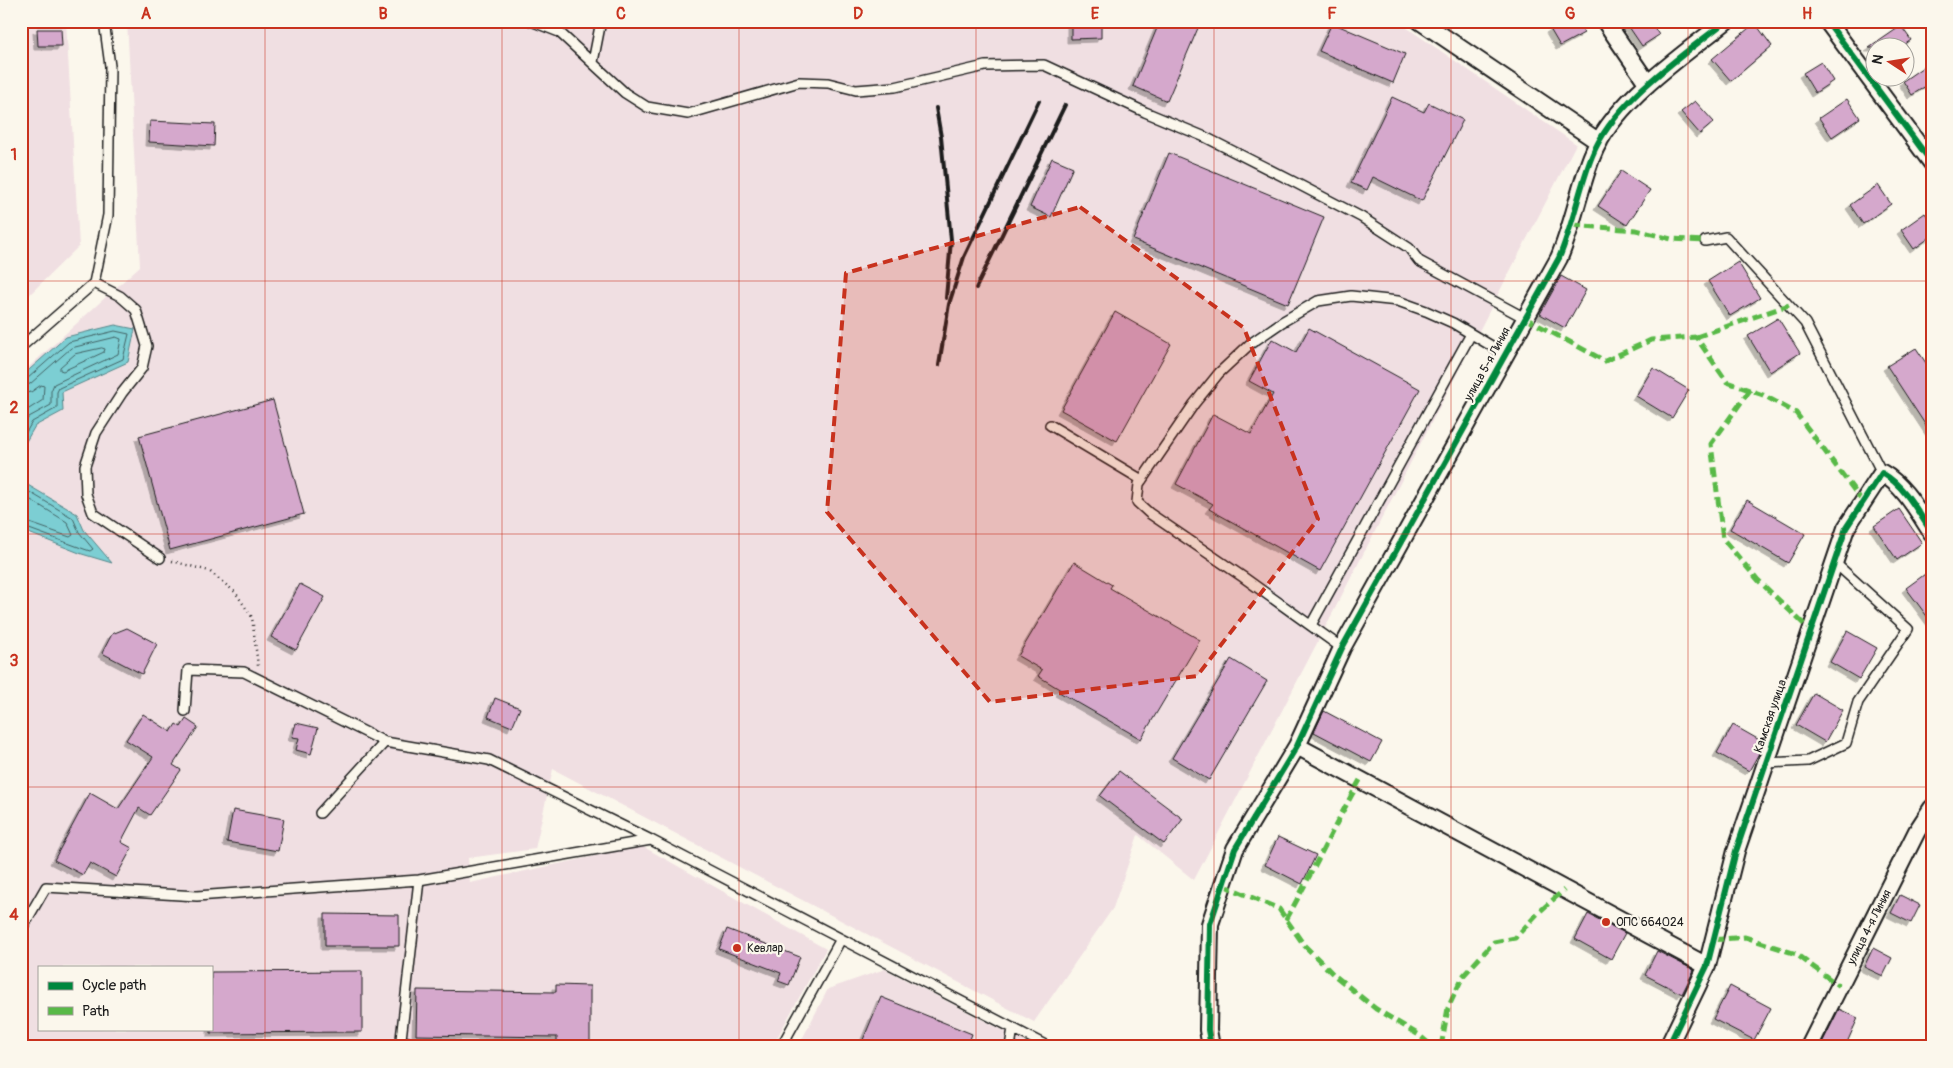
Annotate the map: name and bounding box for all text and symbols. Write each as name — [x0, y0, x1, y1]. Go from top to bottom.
text: A — [141, 4, 152, 24]
text: B — [378, 4, 388, 24]
text: C — [616, 4, 626, 24]
text: D — [853, 4, 863, 24]
text: E — [1091, 4, 1100, 24]
text: F — [1327, 4, 1337, 24]
text: G — [1565, 4, 1576, 24]
text: H — [1802, 4, 1812, 24]
north arrow — [1866, 38, 1916, 88]
text: N — [1868, 53, 1887, 66]
text: 1 — [11, 145, 17, 165]
street label: улица 5-я Линия — [1461, 324, 1514, 405]
text: 2 — [10, 398, 19, 418]
text: 3 — [10, 651, 19, 671]
street label: Камская улица — [1751, 677, 1790, 755]
street label: улица 4-я Линия — [1844, 887, 1895, 968]
text: 4 — [9, 905, 19, 925]
place label: ОПС 664024 — [1616, 915, 1684, 930]
marker: ОПС 664024 — [1600, 916, 1612, 928]
place label: Кевлар — [747, 941, 784, 956]
marker: Кевлар — [731, 942, 743, 954]
legend — [38, 966, 212, 1030]
text: Cycle path — [82, 976, 146, 995]
text: Path — [82, 1002, 109, 1021]

